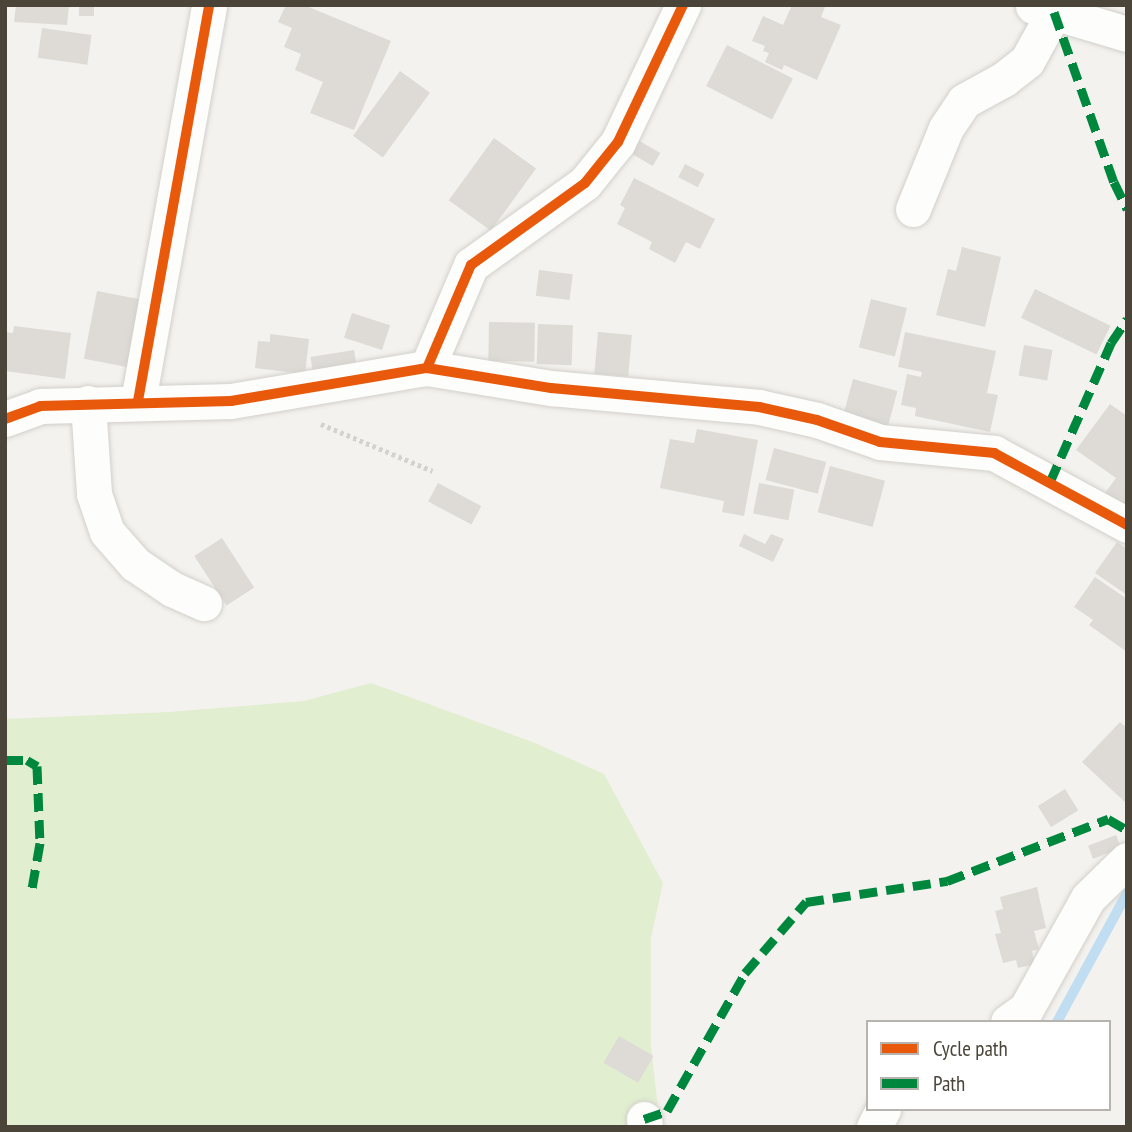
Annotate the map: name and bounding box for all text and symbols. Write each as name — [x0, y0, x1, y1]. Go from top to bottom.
legend — [866, 1020, 1111, 1111]
text: Cycle path — [933, 1035, 1008, 1062]
text: Path — [933, 1070, 965, 1097]

